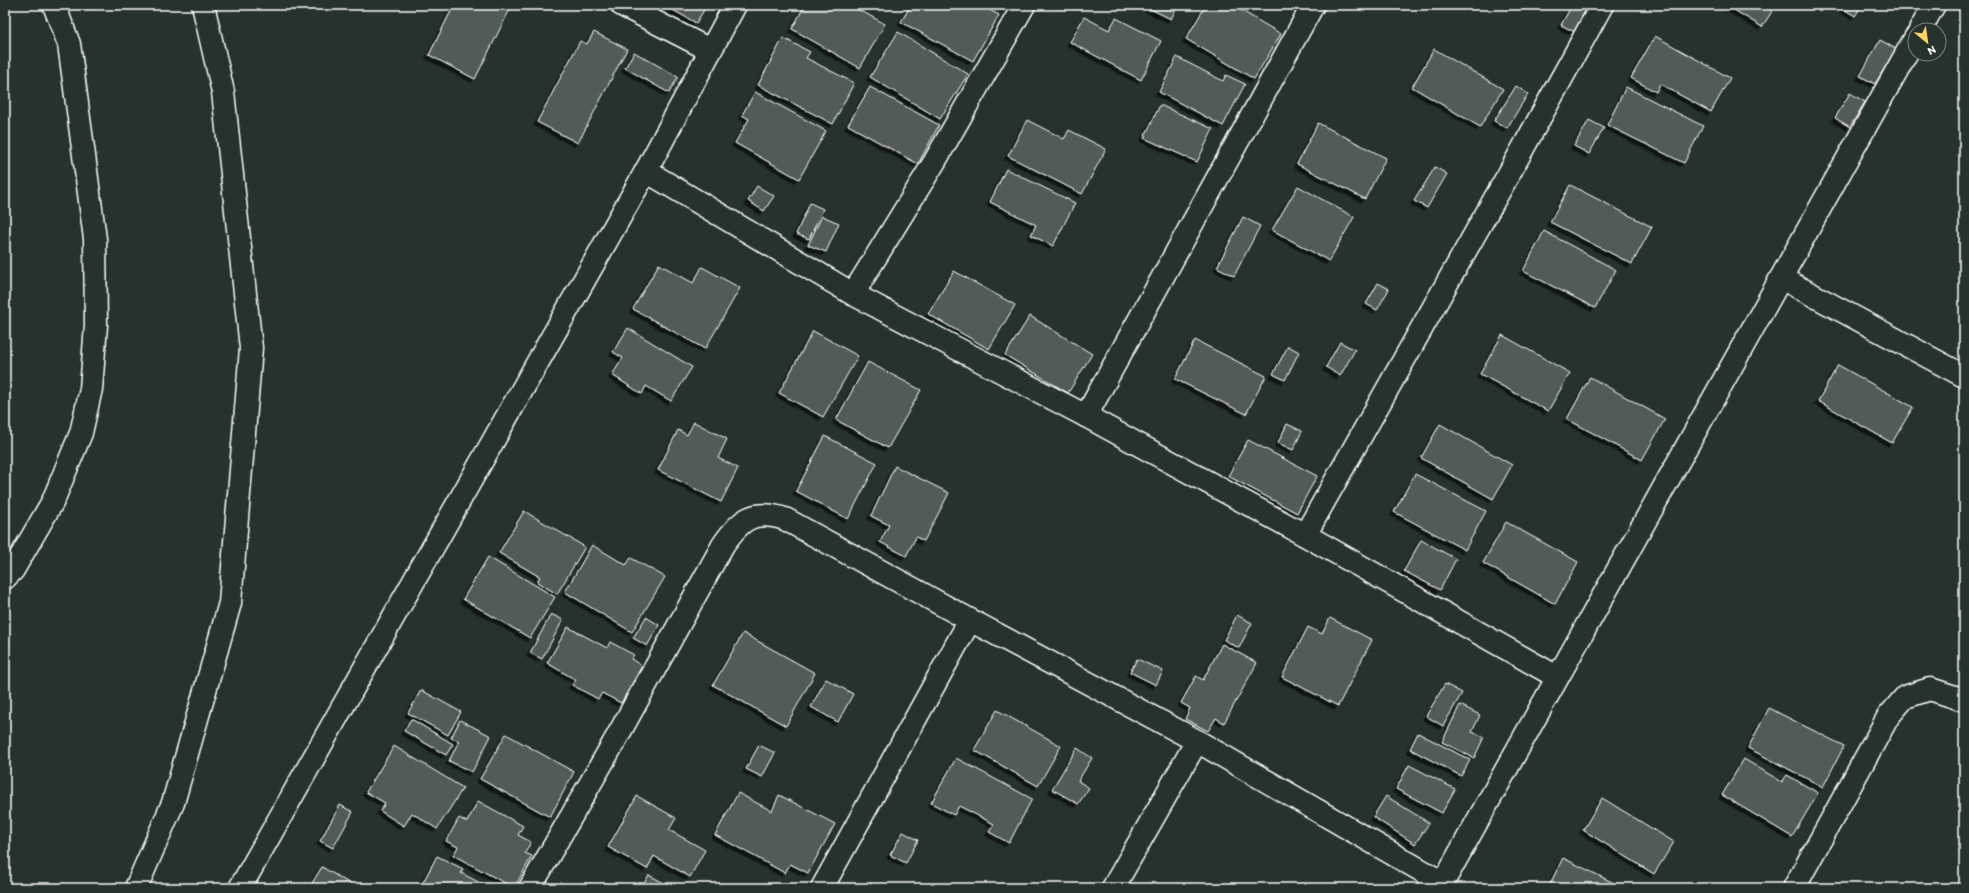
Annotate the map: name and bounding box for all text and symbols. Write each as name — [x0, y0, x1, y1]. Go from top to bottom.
north arrow — [1907, 22, 1947, 62]
text: N — [1925, 43, 1938, 58]

